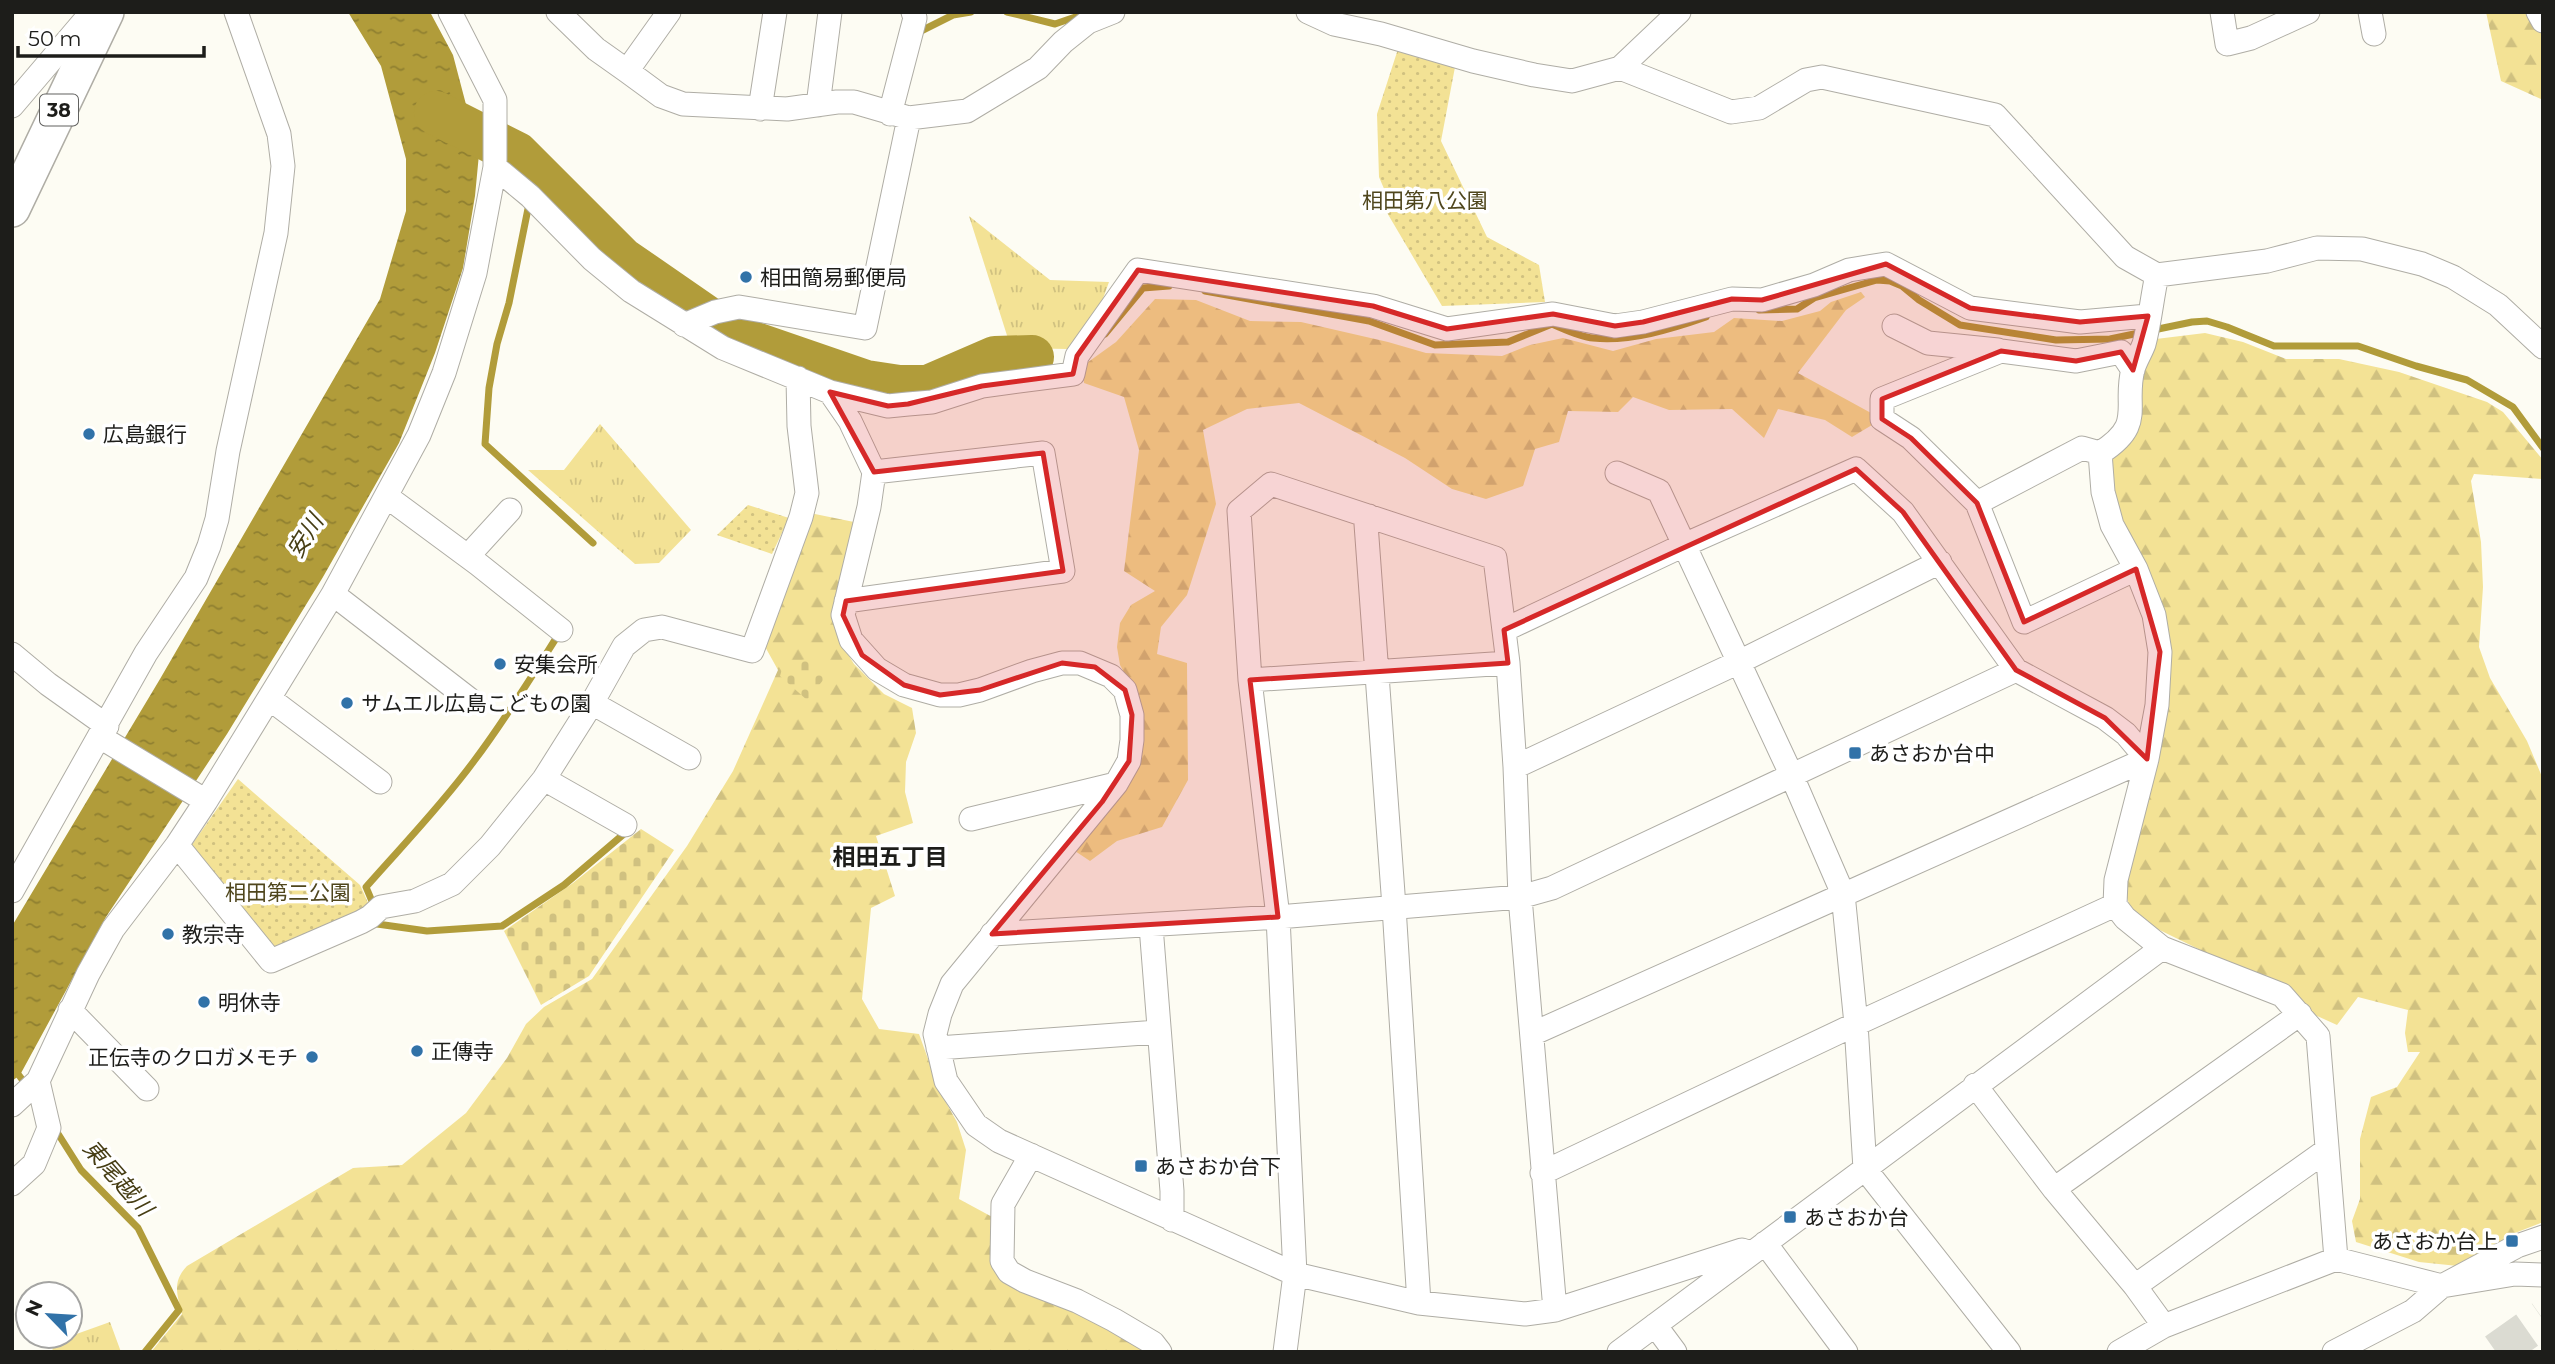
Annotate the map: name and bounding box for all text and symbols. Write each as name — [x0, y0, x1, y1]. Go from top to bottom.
scale bar — [18, 14, 203, 58]
text: 50 m — [28, 26, 82, 51]
road number: 38 — [40, 94, 78, 125]
park label: 相田第八公園 — [1362, 188, 1488, 213]
place label: 相田簡易郵便局 — [760, 265, 907, 290]
marker: 相田簡易郵便局 — [738, 269, 754, 285]
place label: 広島銀行 — [103, 422, 187, 447]
marker: 広島銀行 — [81, 426, 97, 442]
water label: 安川 — [281, 507, 331, 563]
place label: 安集会所 — [514, 652, 598, 677]
marker: 安集会所 — [492, 656, 508, 672]
place label: サムエル広島こどもの園 — [361, 691, 592, 716]
marker: サムエル広島こどもの園 — [339, 695, 355, 711]
place label: あさおか台中 — [1869, 741, 1995, 766]
marker: あさおか台中 — [1847, 745, 1863, 761]
district label: 相田五丁目 — [833, 843, 948, 871]
park label: 相田第二公園 — [225, 880, 351, 905]
place label: 教宗寺 — [182, 922, 245, 947]
marker: 教宗寺 — [160, 926, 176, 942]
place label: 明休寺 — [218, 990, 281, 1015]
marker: 明休寺 — [196, 994, 212, 1010]
place label: 正傳寺 — [431, 1039, 494, 1064]
marker: 正傳寺 — [409, 1043, 425, 1059]
place label: 正伝寺のクロガメモチ — [88, 1045, 298, 1070]
marker: 正伝寺のクロガメモチ — [304, 1049, 320, 1065]
water label: 東尾越川 — [77, 1134, 161, 1224]
place label: あさおか台下 — [1155, 1154, 1281, 1179]
marker: あさおか台下 — [1133, 1158, 1149, 1174]
place label: あさおか台 — [1804, 1205, 1909, 1230]
marker: あさおか台 — [1782, 1209, 1798, 1225]
place label: あさおか台上 — [2372, 1229, 2498, 1254]
marker: あさおか台上 — [2504, 1233, 2520, 1249]
north arrow — [14, 1280, 84, 1350]
text: N — [20, 1296, 48, 1320]

